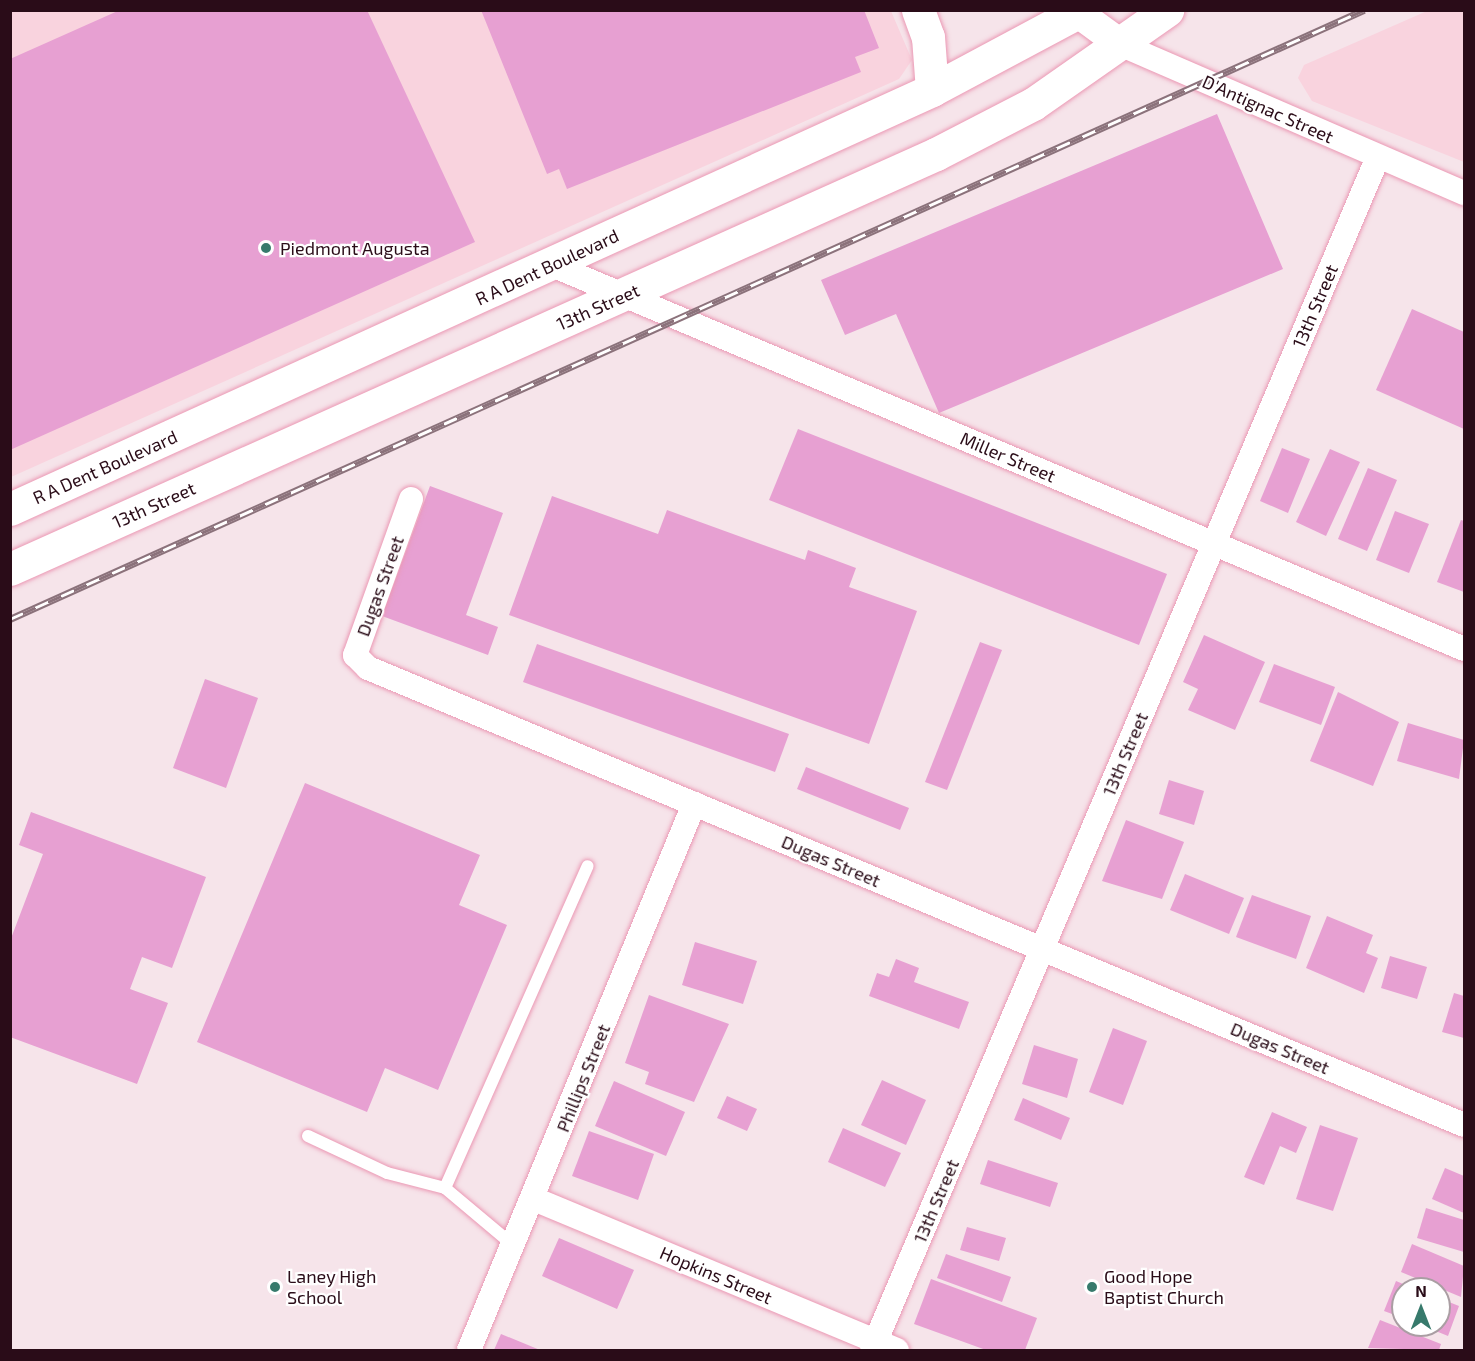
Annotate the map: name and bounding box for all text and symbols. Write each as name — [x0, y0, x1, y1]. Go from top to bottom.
street label: D'Antignac Street — [1199, 70, 1337, 148]
street label: R A Dent Boulevard — [471, 224, 623, 310]
place label: Piedmont Augusta — [280, 237, 430, 259]
marker: Piedmont Augusta — [257, 239, 275, 257]
street label: 13th Street — [1288, 261, 1342, 351]
street label: 13th Street — [553, 279, 643, 335]
street label: R A Dent Boulevard — [29, 425, 181, 509]
street label: Miller Street — [957, 427, 1059, 487]
street label: 13th Street — [109, 477, 199, 533]
street label: Dugas Street — [352, 533, 408, 639]
street label: 13th Street — [1098, 709, 1152, 799]
street label: Dugas Street — [778, 831, 884, 891]
street label: Dugas Street — [1227, 1018, 1333, 1078]
street label: Phillips Street — [552, 1021, 614, 1135]
street label: 13th Street — [909, 1156, 963, 1246]
street label: Hopkins Street — [657, 1242, 775, 1308]
place label: Laney High School — [287, 1266, 377, 1308]
place label: Good Hope Baptist Church — [1104, 1266, 1224, 1308]
north arrow — [1391, 1277, 1451, 1337]
marker: Laney High School — [268, 1280, 282, 1294]
marker: Good Hope Baptist Church — [1085, 1280, 1099, 1294]
text: N — [1415, 1281, 1427, 1300]

